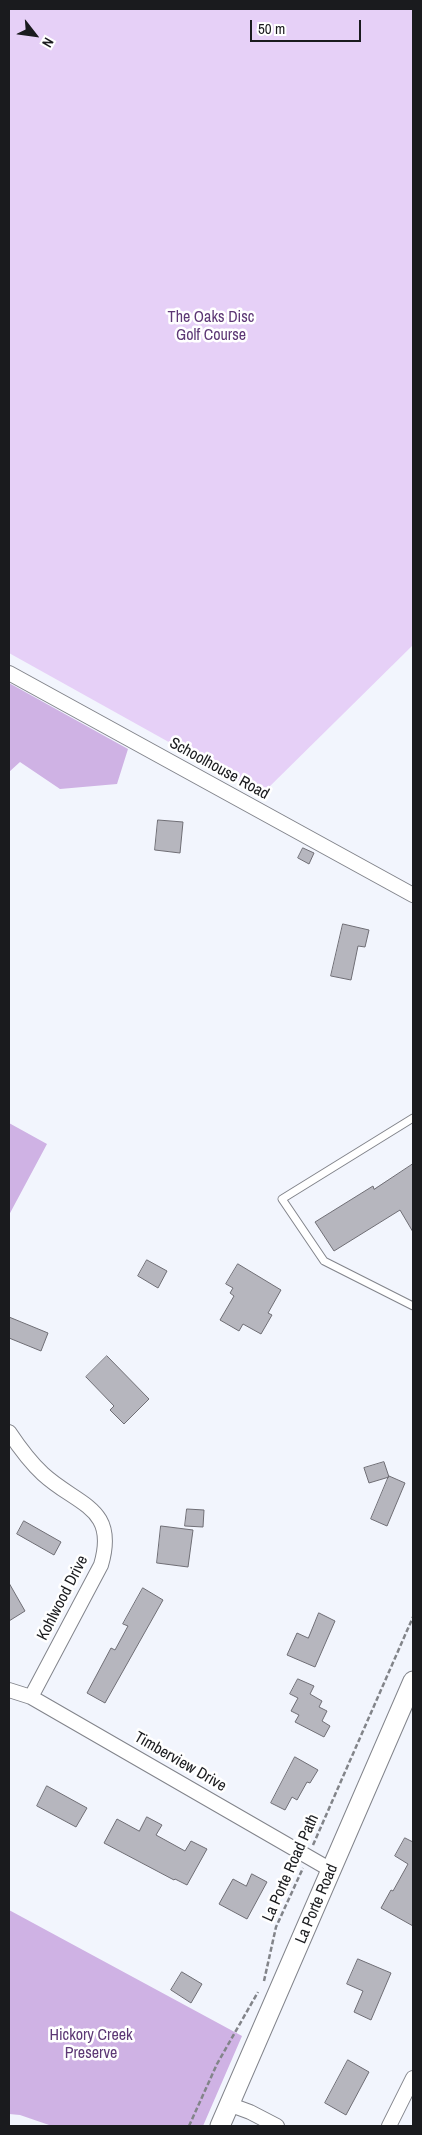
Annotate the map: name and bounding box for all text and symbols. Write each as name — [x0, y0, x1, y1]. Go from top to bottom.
north arrow — [10, 10, 60, 60]
scale bar — [252, 10, 363, 42]
text: 50 m — [258, 18, 285, 39]
text: N — [38, 34, 58, 51]
park label: The Oaks Disc Golf Course — [168, 308, 254, 346]
street label: Schoolhouse Road — [166, 734, 272, 804]
street label: Kohlwood Drive — [33, 1552, 93, 1644]
street label: Timberview Drive — [130, 1728, 230, 1796]
street label: La Porte Road Path — [259, 1811, 323, 1925]
street label: La Porte Road — [292, 1861, 342, 1947]
park label: Hickory Creek Preserve — [49, 2026, 133, 2064]

